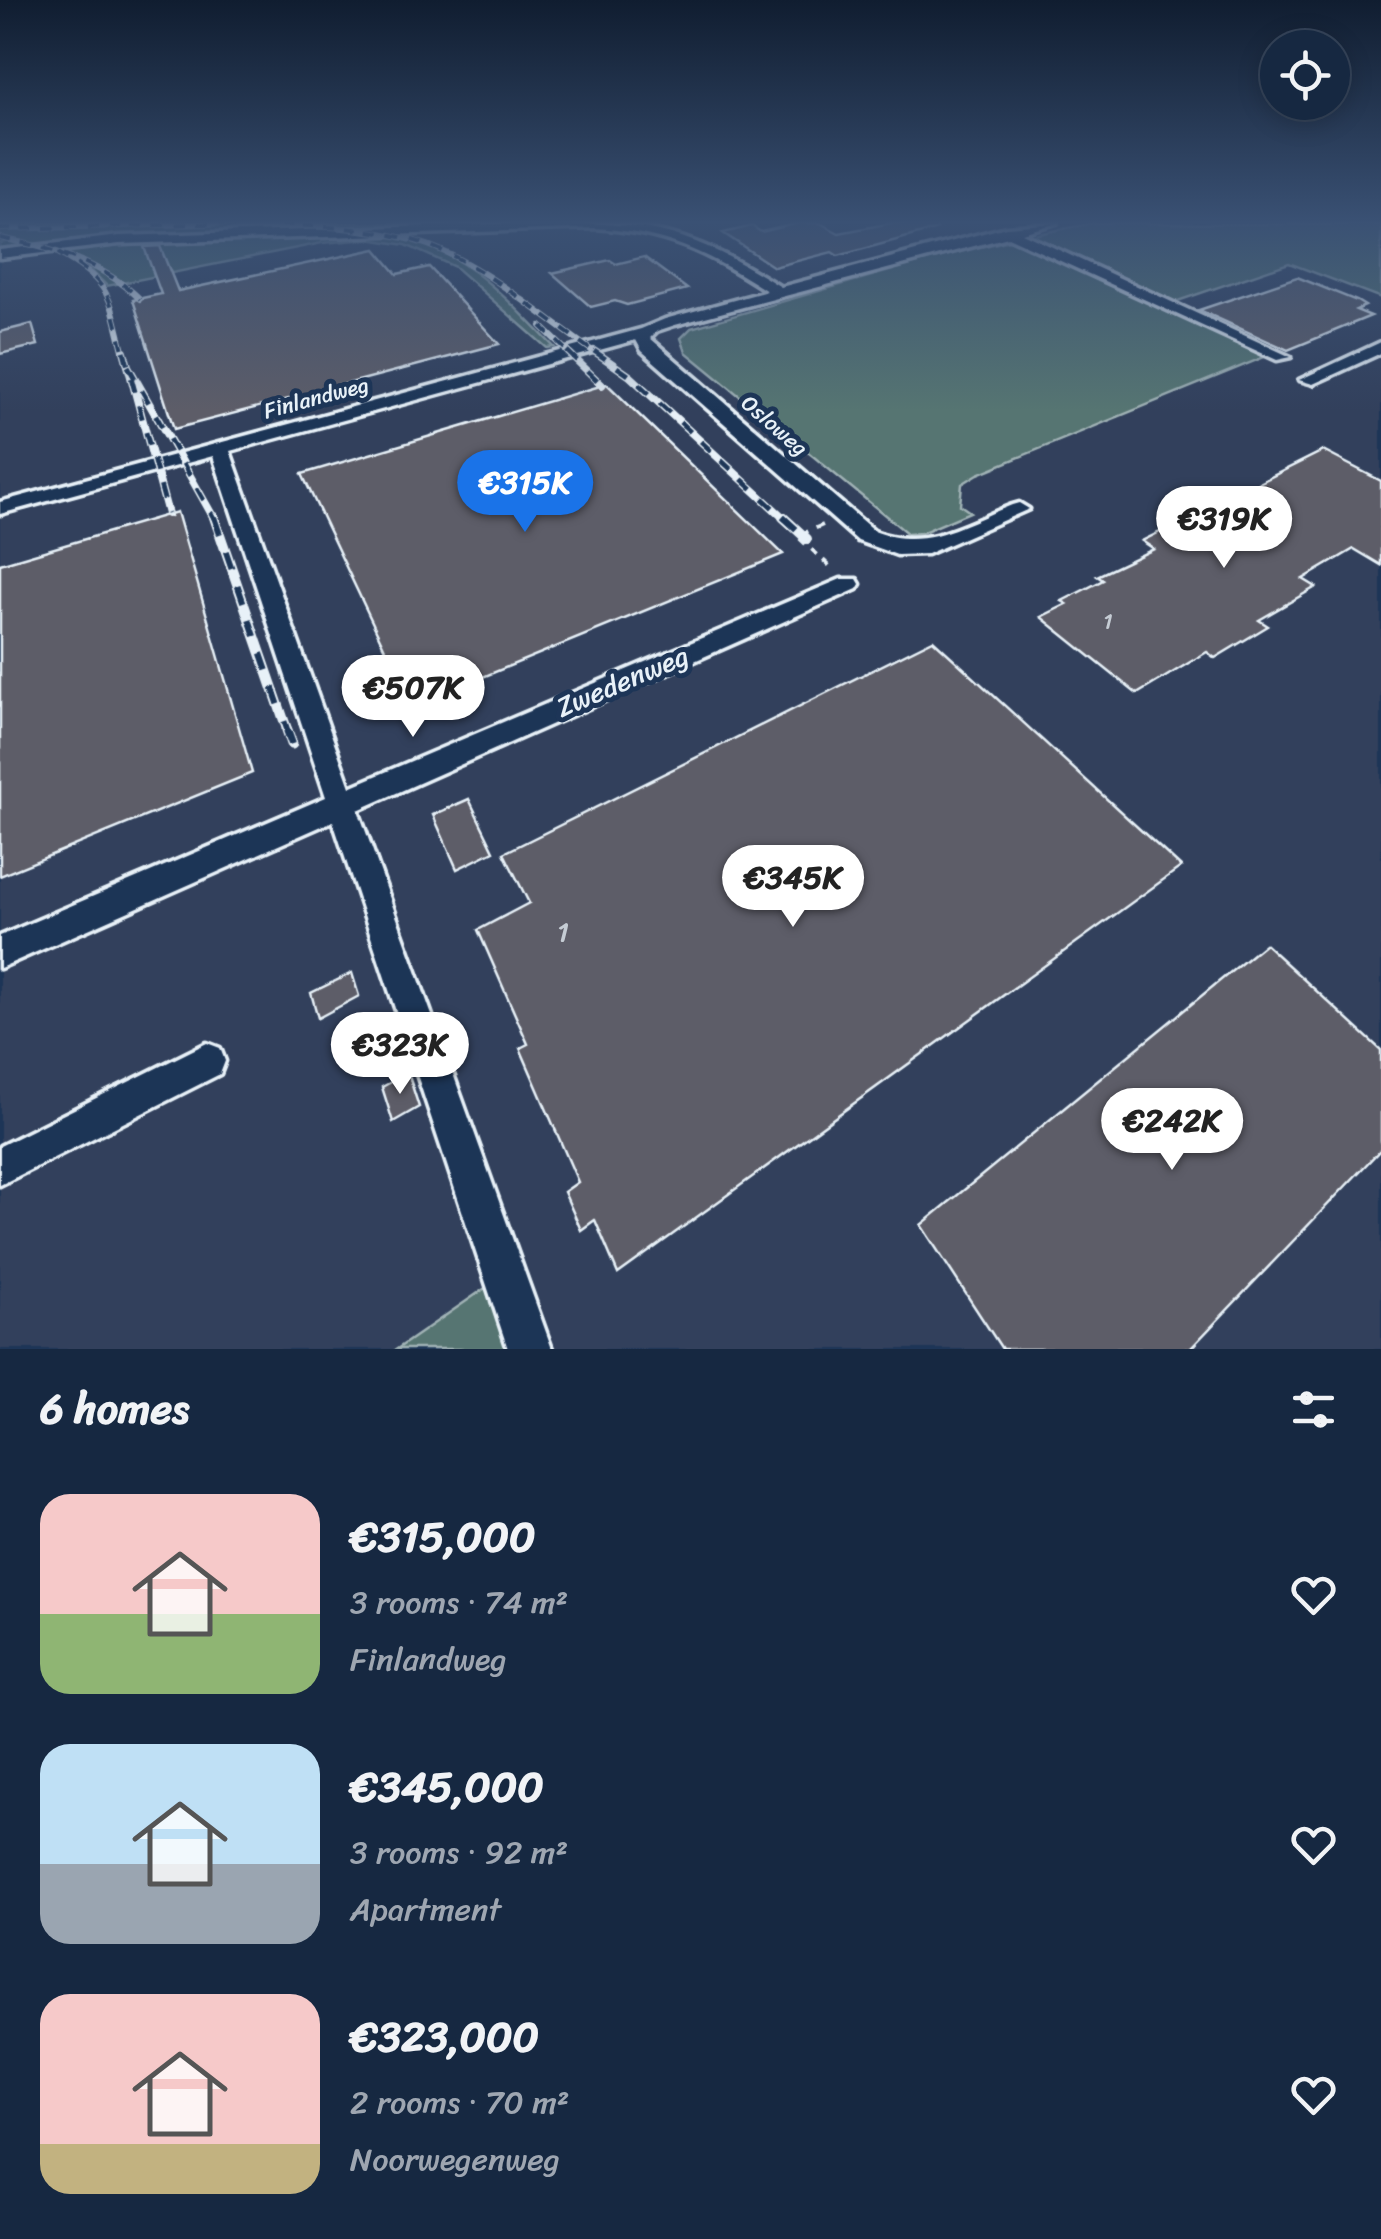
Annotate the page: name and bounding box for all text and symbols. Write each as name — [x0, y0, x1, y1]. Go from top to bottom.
map controls — [1260, 30, 1350, 120]
button: locate — [1260, 30, 1350, 120]
street label: Finlandweg — [259, 365, 373, 430]
street label: Osloweg — [732, 385, 817, 466]
pin: €315K — [455, 450, 595, 535]
text: €315K — [479, 454, 571, 511]
pin: €319K — [1154, 486, 1294, 571]
text: €319K — [1178, 490, 1270, 547]
house number: 1 — [1103, 602, 1113, 641]
street label: Zwedenweg — [548, 631, 696, 731]
pin: €507K — [343, 655, 483, 740]
text: €507K — [364, 659, 462, 716]
pin: €345K — [723, 845, 863, 930]
text: €345K — [744, 849, 842, 906]
house number: 1 — [557, 907, 569, 956]
pin: €323K — [330, 1012, 470, 1097]
text: €323K — [353, 1016, 447, 1073]
pin: €242K — [1102, 1088, 1242, 1173]
text: €242K — [1123, 1092, 1221, 1149]
text: 6 homes — [40, 1372, 189, 1446]
icon: filters — [1286, 1382, 1341, 1437]
text: €315,000 — [350, 1500, 536, 1574]
icon: home — [120, 1534, 240, 1654]
icon: heart — [1286, 1567, 1341, 1622]
text: 3 rooms · 74 m² — [350, 1574, 568, 1631]
text: Finlandweg — [350, 1631, 507, 1688]
text: €345,000 — [350, 1750, 544, 1824]
icon: home — [120, 1784, 240, 1904]
icon: heart — [1286, 1817, 1341, 1872]
text: 3 rooms · 92 m² — [350, 1824, 568, 1881]
text: Apartment — [350, 1881, 501, 1938]
text: €323,000 — [350, 2000, 539, 2074]
icon: home — [120, 2034, 240, 2154]
icon: heart — [1286, 2067, 1341, 2122]
text: 2 rooms · 70 m² — [350, 2074, 569, 2131]
text: Noorwegenweg — [350, 2131, 560, 2188]

